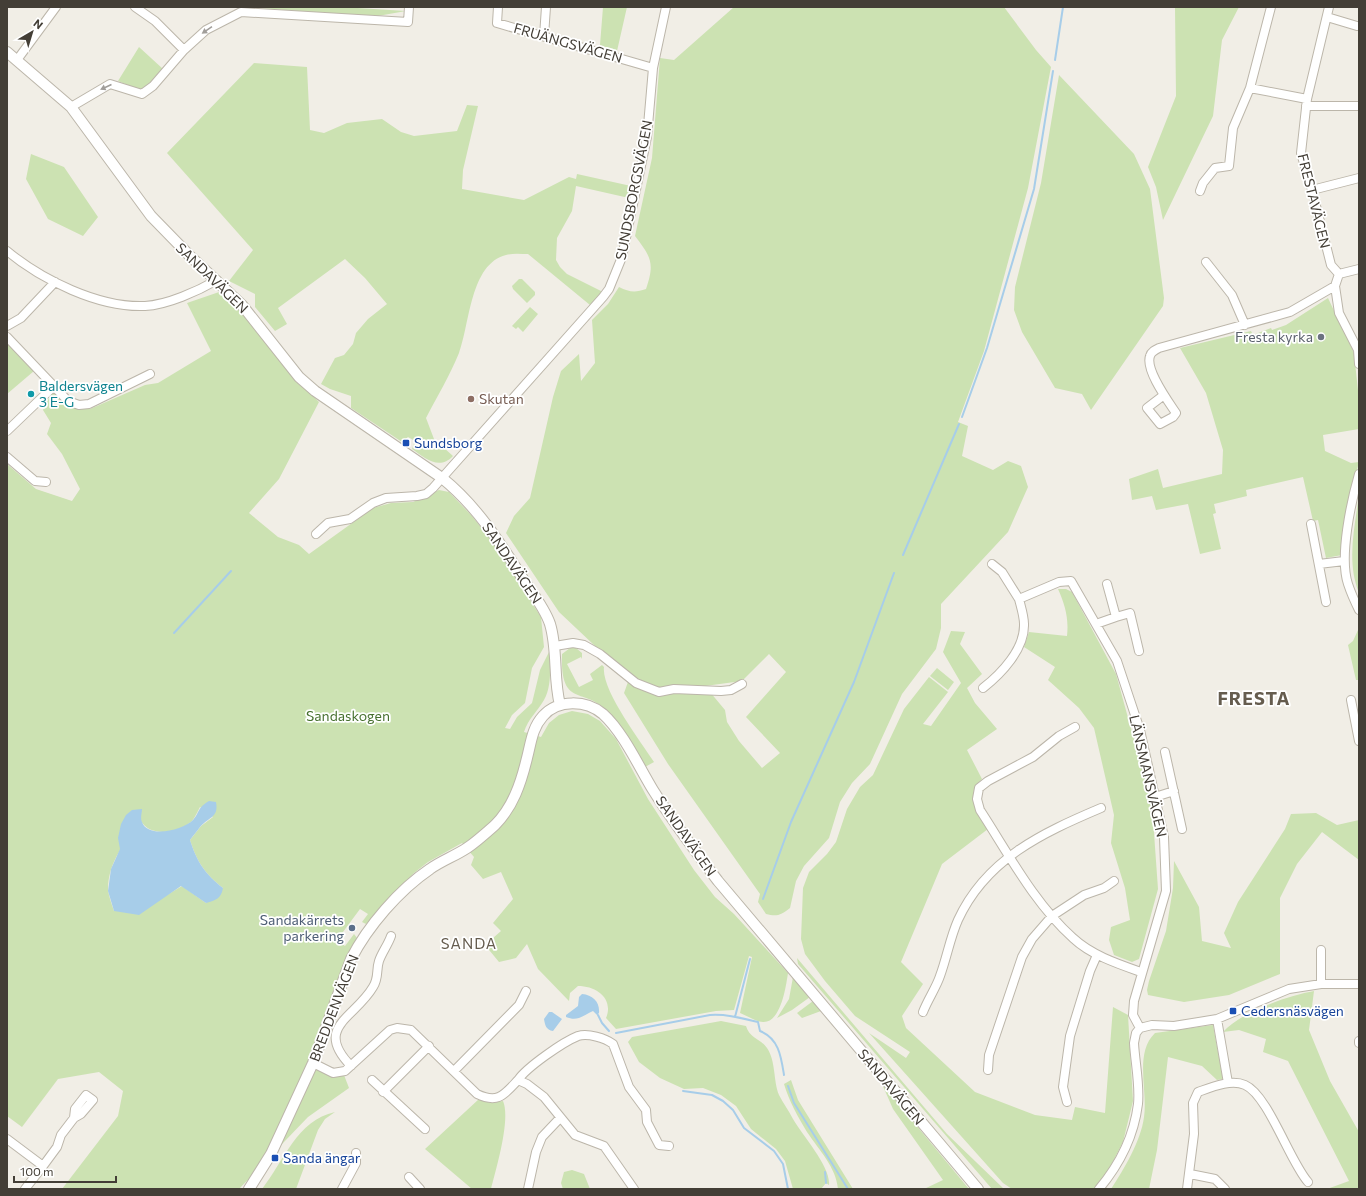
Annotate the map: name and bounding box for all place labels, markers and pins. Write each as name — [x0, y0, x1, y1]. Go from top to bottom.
place label: Fresta kyrka — [1235, 328, 1313, 345]
marker: Fresta kyrka — [1316, 332, 1326, 342]
place label: Baldersvägen 3 E-G — [39, 377, 123, 410]
marker: Baldersvägen 3 E-G — [26, 389, 36, 399]
place label: Skutan — [479, 390, 524, 407]
marker: Skutan — [466, 394, 476, 404]
place label: Sundsborg — [414, 434, 483, 451]
marker: Sundsborg — [401, 438, 411, 448]
place label: Sandakärrets parkering — [260, 911, 344, 944]
marker: Sandakärrets parkering — [347, 923, 357, 933]
place label: Cedersnäsvägen — [1241, 1002, 1344, 1019]
marker: Cedersnäsvägen — [1228, 1006, 1238, 1016]
place label: Sanda ängar — [283, 1149, 361, 1166]
marker: Sanda ängar — [270, 1153, 280, 1163]

